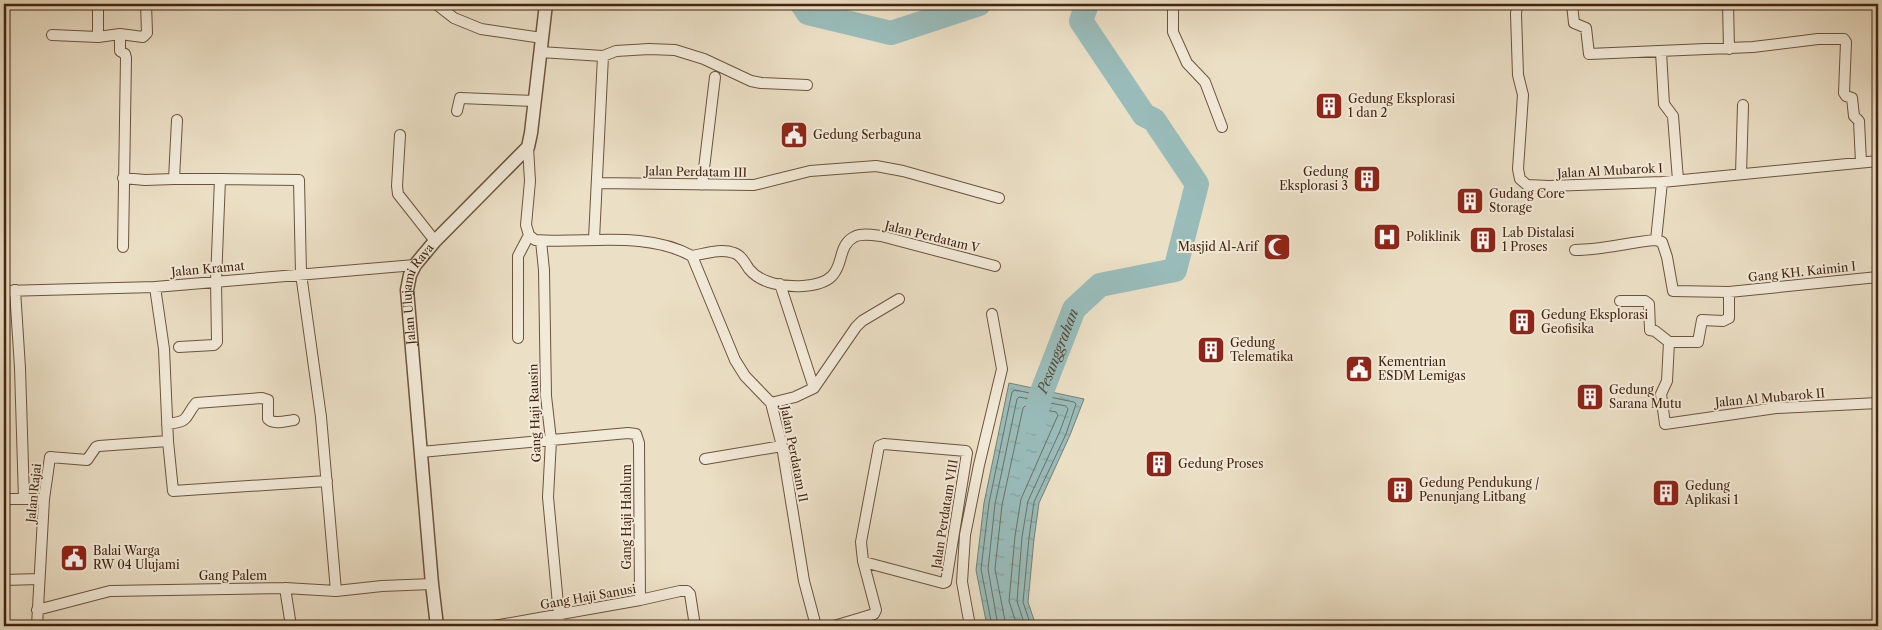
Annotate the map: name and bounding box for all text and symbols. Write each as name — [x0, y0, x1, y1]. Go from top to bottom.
building icon: Gedung Eksplorasi 1 dan 2 — [1314, 91, 1344, 121]
place label: Gedung Eksplorasi 1 dan 2 — [1348, 91, 1455, 120]
public building icon: Gedung Serbaguna — [779, 120, 809, 150]
place label: Gedung Serbaguna — [813, 127, 922, 142]
street label: Jalan Al Mubarok I — [1555, 160, 1663, 181]
street label: Jalan Perdatam III — [643, 163, 747, 180]
place label: Gedung Eksplorasi 3 — [1279, 164, 1349, 193]
building icon: Gedung Eksplorasi 3 — [1352, 164, 1382, 194]
building icon: Gudang Core Storage — [1455, 186, 1485, 216]
place label: Gudang Core Storage — [1489, 186, 1565, 215]
street label: Jalan Perdatam V — [881, 217, 981, 256]
hospital icon: Poliklinik — [1372, 222, 1402, 252]
building icon: Lab Distalasi 1 Proses — [1468, 225, 1498, 255]
place label: Lab Distalasi 1 Proses — [1502, 225, 1575, 254]
place label: Poliklinik — [1406, 229, 1462, 244]
mosque icon: Masjid Al-Arif — [1262, 232, 1292, 262]
place label: Masjid Al-Arif — [1178, 239, 1260, 254]
street label: Jalan Ulujami Raya — [399, 240, 437, 347]
street label: Jalan Kramat — [169, 258, 246, 279]
street label: Gang KH. Kaimin I — [1747, 258, 1857, 285]
water label: Pesanggrahan — [1033, 306, 1082, 397]
building icon: Gedung Eksplorasi Geofisika — [1507, 307, 1537, 337]
place label: Gedung Eksplorasi Geofisika — [1541, 307, 1648, 336]
building icon: Gedung Telematika — [1196, 335, 1226, 365]
place label: Gedung Telematika — [1230, 335, 1294, 364]
public building icon: Kementrian ESDM Lemigas — [1344, 354, 1374, 384]
place label: Kementrian ESDM Lemigas — [1378, 354, 1466, 383]
street label: Gang Haji Rausin — [525, 363, 544, 463]
building icon: Gedung Sarana Mutu — [1575, 382, 1605, 412]
place label: Gedung Sarana Mutu — [1609, 382, 1682, 411]
street label: Jalan Al Mubarok II — [1712, 385, 1826, 410]
street label: Jalan Perdatam II — [777, 402, 811, 503]
building icon: Gedung Proses — [1144, 449, 1174, 479]
place label: Gedung Proses — [1178, 456, 1263, 471]
street label: Jalan Perdatam VIII — [928, 458, 961, 572]
street label: Jalan Rajai — [23, 462, 44, 525]
street label: Gang Haji Hablum — [619, 464, 634, 570]
building icon: Gedung Pendukung / Penunjang Litbang — [1385, 475, 1415, 505]
place label: Gedung Pendukung / Penunjang Litbang — [1419, 475, 1539, 504]
building icon: Gedung Aplikasi 1 — [1651, 478, 1681, 508]
place label: Gedung Aplikasi 1 — [1684, 478, 1739, 507]
public building icon: Balai Warga RW 04 Ulujami — [59, 543, 89, 573]
place label: Balai Warga RW 04 Ulujami — [93, 543, 180, 572]
street label: Gang Palem — [199, 568, 267, 583]
street label: Gang Haji Sanusi — [539, 581, 637, 612]

